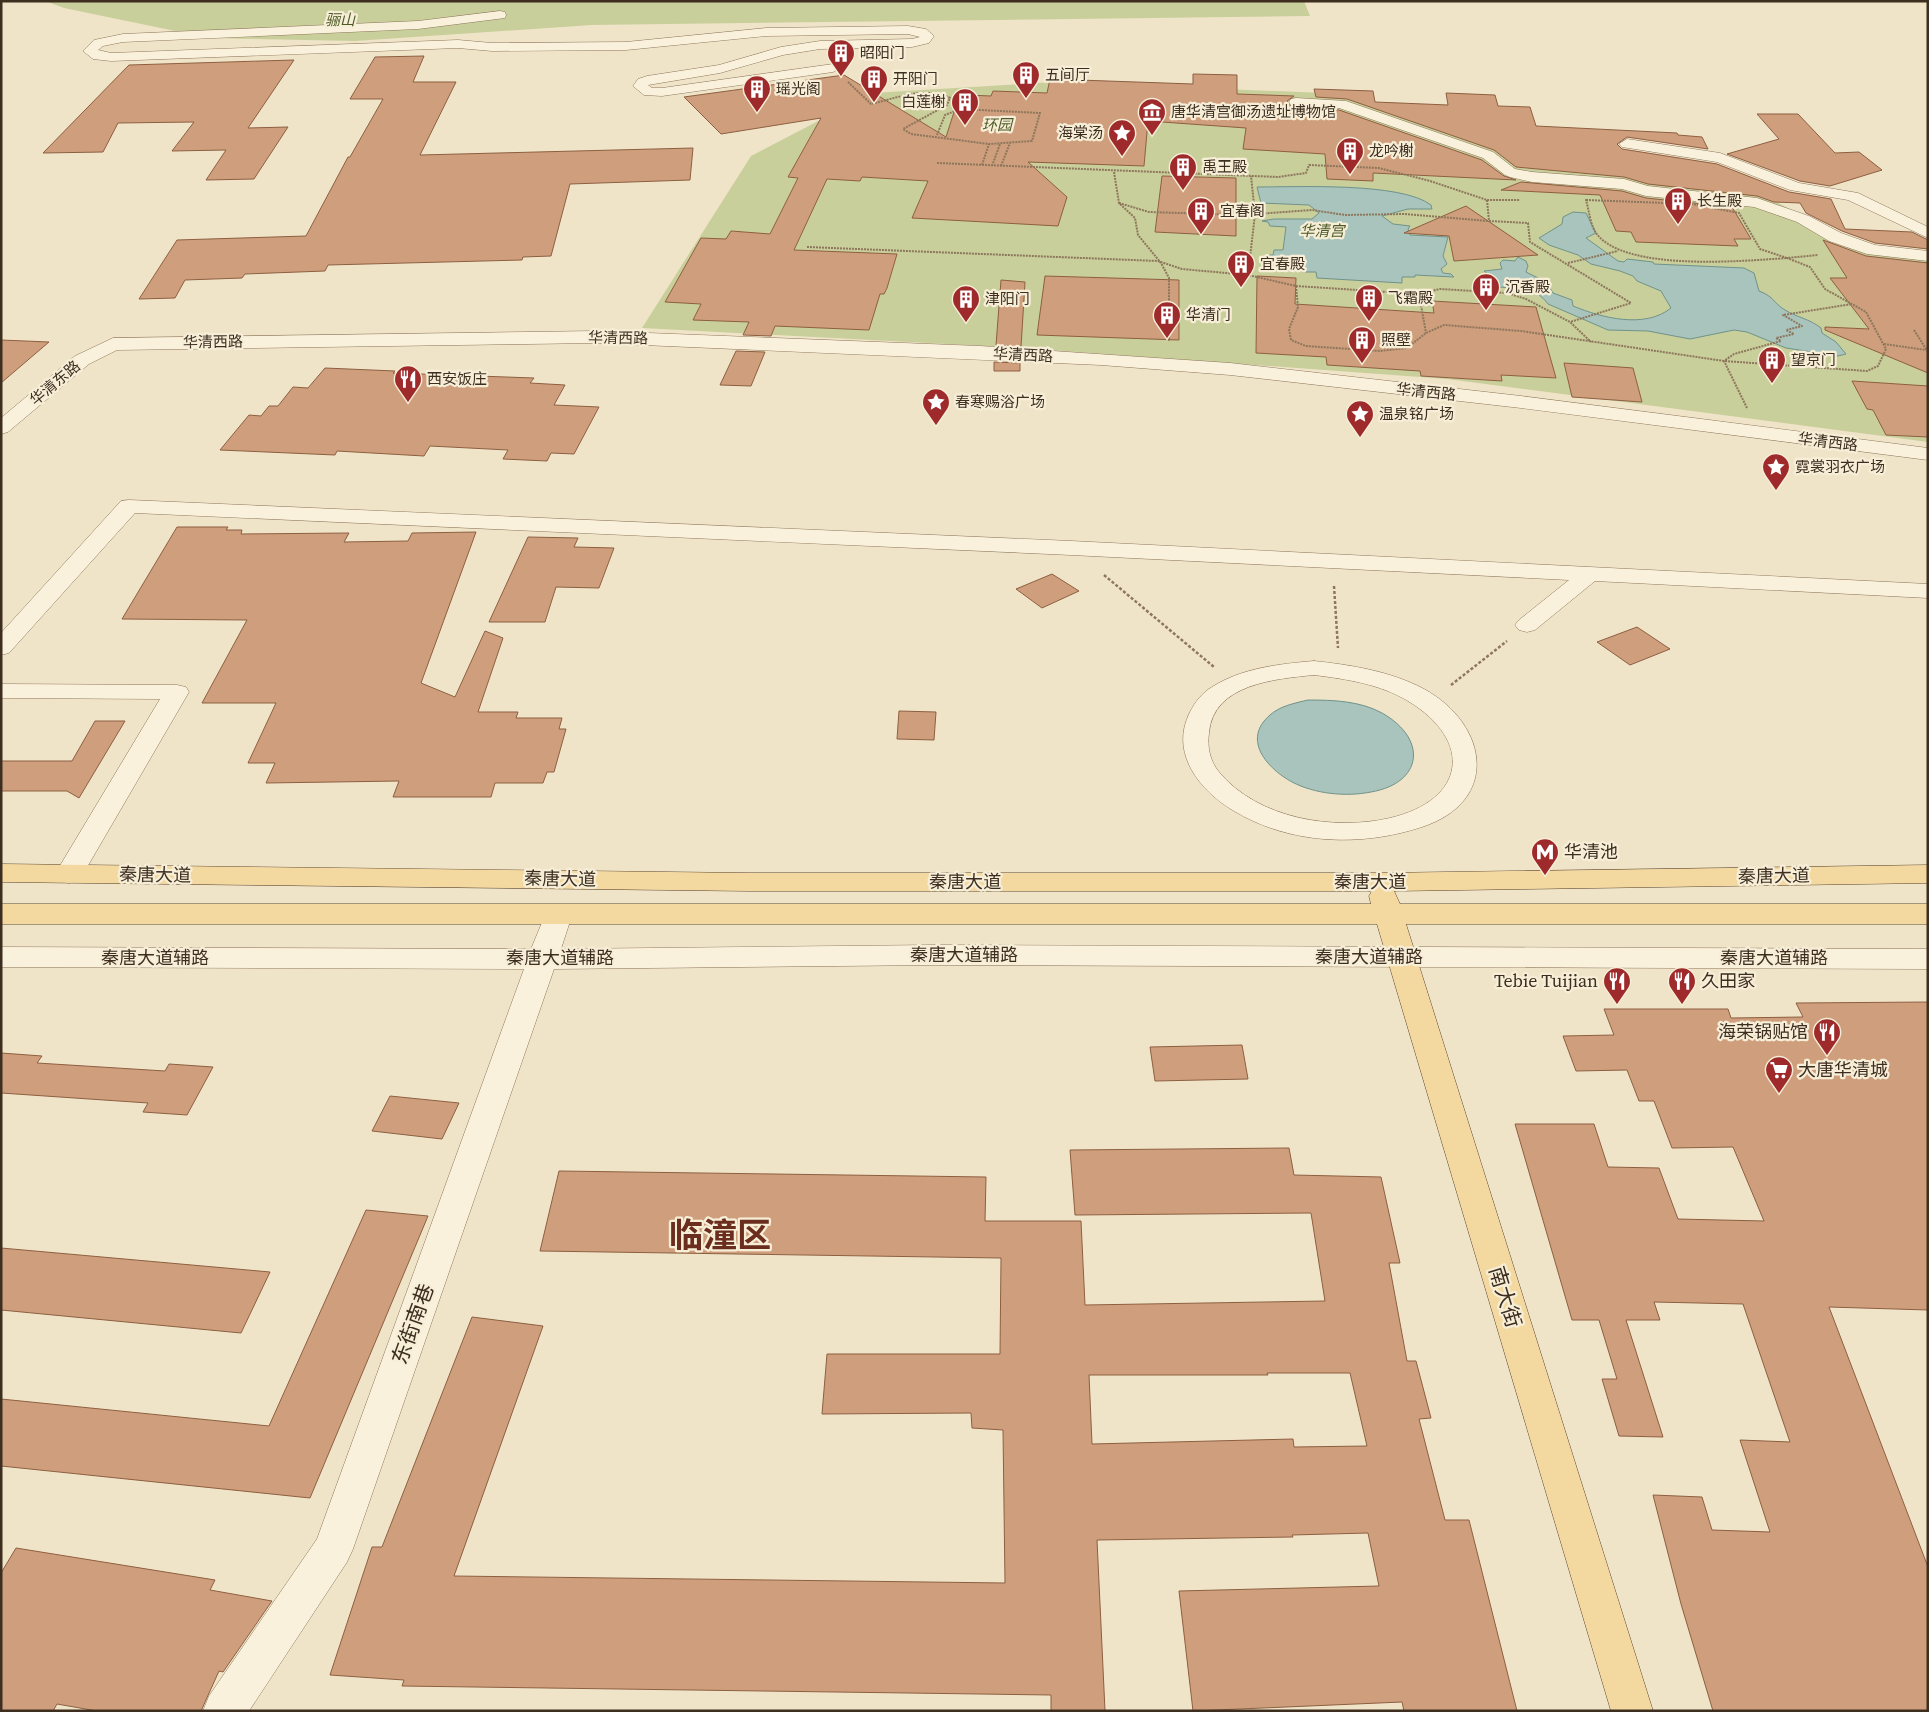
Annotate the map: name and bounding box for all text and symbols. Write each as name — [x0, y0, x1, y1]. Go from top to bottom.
park label: 骊山 — [325, 9, 356, 30]
building icon: 昭阳门 — [826, 38, 856, 77]
place label: 昭阳门 — [860, 42, 905, 63]
building icon: 五间厅 — [1011, 60, 1041, 99]
building icon: 开阳门 — [859, 64, 889, 103]
place label: 五间厅 — [1045, 64, 1090, 85]
place label: 开阳门 — [893, 68, 938, 89]
building icon: 瑶光阁 — [742, 74, 772, 113]
place label: 瑶光阁 — [776, 78, 821, 99]
building icon: 白莲榭 — [950, 87, 980, 126]
place label: 白莲榭 — [901, 91, 946, 112]
museum icon: 唐华清宫御汤遗址博物馆 — [1137, 97, 1167, 136]
place label: 唐华清宫御汤遗址博物馆 — [1171, 101, 1336, 122]
park label: 环园 — [982, 114, 1014, 135]
place icon: 海棠汤 — [1107, 118, 1137, 157]
place label: 海棠汤 — [1058, 122, 1103, 143]
building icon: 龙吟榭 — [1335, 136, 1365, 175]
place label: 龙吟榭 — [1369, 140, 1414, 161]
building icon: 禹王殿 — [1168, 152, 1198, 191]
place label: 禹王殿 — [1202, 156, 1247, 177]
building icon: 长生殿 — [1663, 186, 1693, 225]
place label: 长生殿 — [1697, 190, 1742, 211]
building icon: 宜春阁 — [1186, 196, 1216, 235]
place label: 宜春阁 — [1220, 200, 1265, 221]
park label: 华清宫 — [1299, 220, 1346, 241]
building icon: 宜春殿 — [1226, 249, 1256, 288]
place label: 宜春殿 — [1260, 253, 1305, 274]
building icon: 沉香殿 — [1471, 272, 1501, 311]
place label: 沉香殿 — [1505, 276, 1550, 297]
building icon: 飞霜殿 — [1354, 283, 1384, 322]
building icon: 津阳门 — [951, 284, 981, 323]
place label: 飞霜殿 — [1388, 287, 1433, 308]
place label: 津阳门 — [985, 288, 1030, 309]
building icon: 华清门 — [1152, 300, 1182, 339]
place label: 华清门 — [1186, 304, 1231, 325]
building icon: 照壁 — [1347, 325, 1377, 364]
street label: 华清西路 — [588, 326, 648, 349]
place label: 照壁 — [1381, 329, 1411, 350]
street label: 华清西路 — [183, 330, 243, 353]
street label: 华清西路 — [993, 342, 1054, 367]
building icon: 望京门 — [1757, 345, 1787, 384]
place label: 望京门 — [1791, 349, 1836, 370]
street label: 华清东路 — [25, 355, 84, 410]
restaurant icon: 西安饭庄 — [393, 364, 423, 403]
place label: 西安饭庄 — [427, 368, 487, 389]
street label: 华清西路 — [1395, 378, 1457, 405]
place icon: 春寒赐浴广场 — [921, 387, 951, 426]
place label: 春寒赐浴广场 — [955, 391, 1045, 412]
place icon: 温泉铭广场 — [1345, 399, 1375, 438]
place label: 温泉铭广场 — [1379, 403, 1454, 424]
street label: 华清西路 — [1797, 427, 1859, 456]
place icon: 霓裳羽衣广场 — [1761, 452, 1791, 491]
place label: 霓裳羽衣广场 — [1795, 456, 1885, 477]
metro station icon: 华清池 — [1530, 837, 1560, 876]
place label: 华清池 — [1564, 839, 1618, 864]
street label: 秦唐大道 — [119, 861, 191, 888]
street label: 秦唐大道 — [1738, 862, 1810, 889]
street label: 秦唐大道 — [524, 865, 596, 892]
street label: 秦唐大道 — [929, 869, 1001, 894]
street label: 秦唐大道 — [1334, 869, 1406, 894]
street label: 秦唐大道辅路 — [910, 942, 1018, 967]
street label: 秦唐大道辅路 — [1315, 944, 1423, 969]
street label: 秦唐大道辅路 — [101, 945, 209, 970]
street label: 秦唐大道辅路 — [506, 945, 614, 970]
street label: 秦唐大道辅路 — [1720, 945, 1828, 970]
restaurant icon: Tebie Tuijian — [1602, 966, 1632, 1005]
restaurant icon: 久田家 — [1667, 966, 1697, 1005]
place label: Tebie Tuijian — [1494, 968, 1598, 993]
place label: 久田家 — [1701, 968, 1755, 993]
restaurant icon: 海荣锅贴馆 — [1812, 1017, 1842, 1056]
place label: 海荣锅贴馆 — [1718, 1019, 1808, 1044]
supermarket icon: 大唐华清城 — [1764, 1055, 1794, 1094]
place label: 大唐华清城 — [1798, 1057, 1888, 1082]
district label: 临潼区 — [669, 1212, 771, 1258]
street label: 南大街 — [1482, 1262, 1529, 1331]
street label: 东街南巷 — [385, 1279, 441, 1368]

